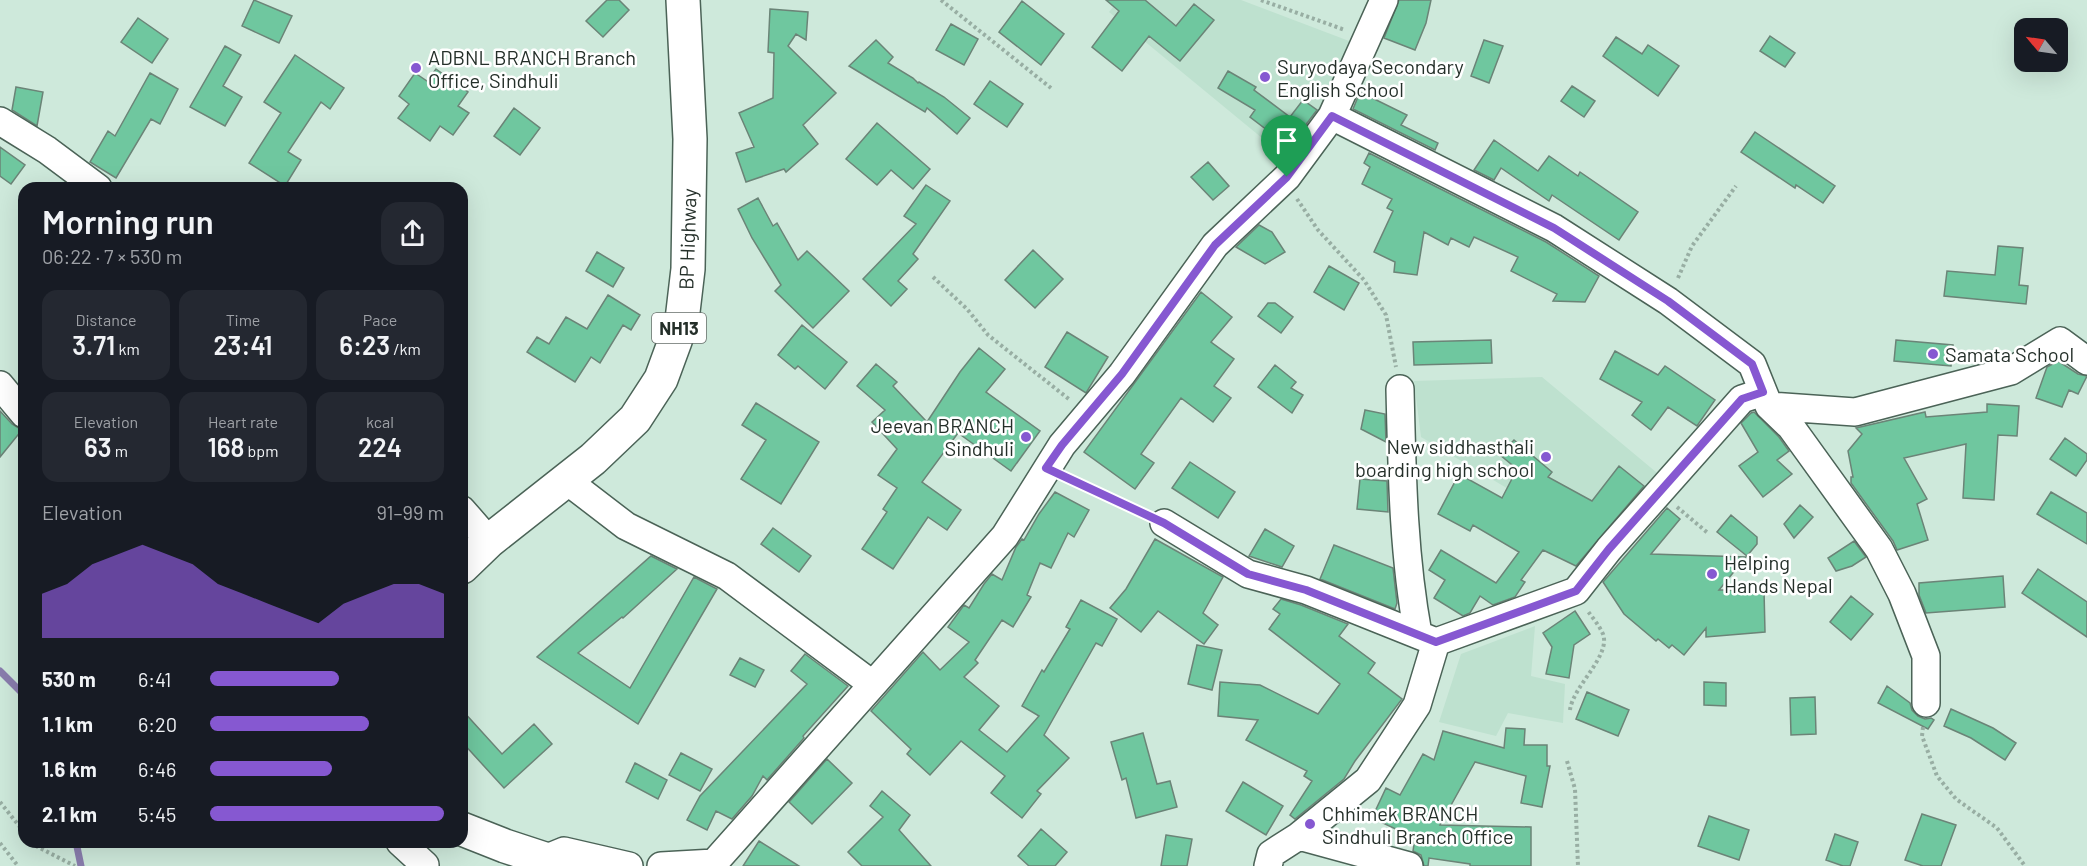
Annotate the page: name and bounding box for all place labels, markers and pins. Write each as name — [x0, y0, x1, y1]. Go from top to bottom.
place label: ADBNL BRANCH Branch Office, Sindhuli — [428, 45, 636, 92]
place label: Suryodaya Secondary English School — [1277, 54, 1464, 101]
marker: ADBNL BRANCH Branch Office, Sindhuli — [409, 61, 423, 75]
marker: Suryodaya Secondary English School — [1258, 70, 1272, 84]
pin — [1261, 115, 1312, 177]
place label: Samata School — [1945, 342, 2074, 366]
marker: Samata School — [1926, 347, 1940, 361]
place label: Jeevan BRANCH Sindhuli — [871, 413, 1014, 460]
marker: Jeevan BRANCH Sindhuli — [1019, 430, 1033, 444]
place label: New siddhasthali boarding high school — [1355, 434, 1534, 481]
marker: New siddhasthali boarding high school — [1539, 450, 1553, 464]
place label: Helping Hands Nepal — [1724, 550, 1833, 597]
marker: Helping Hands Nepal — [1705, 567, 1719, 581]
place label: Chhimek BRANCH Sindhuli Branch Office — [1322, 801, 1514, 848]
marker: Chhimek BRANCH Sindhuli Branch Office — [1303, 817, 1317, 831]

